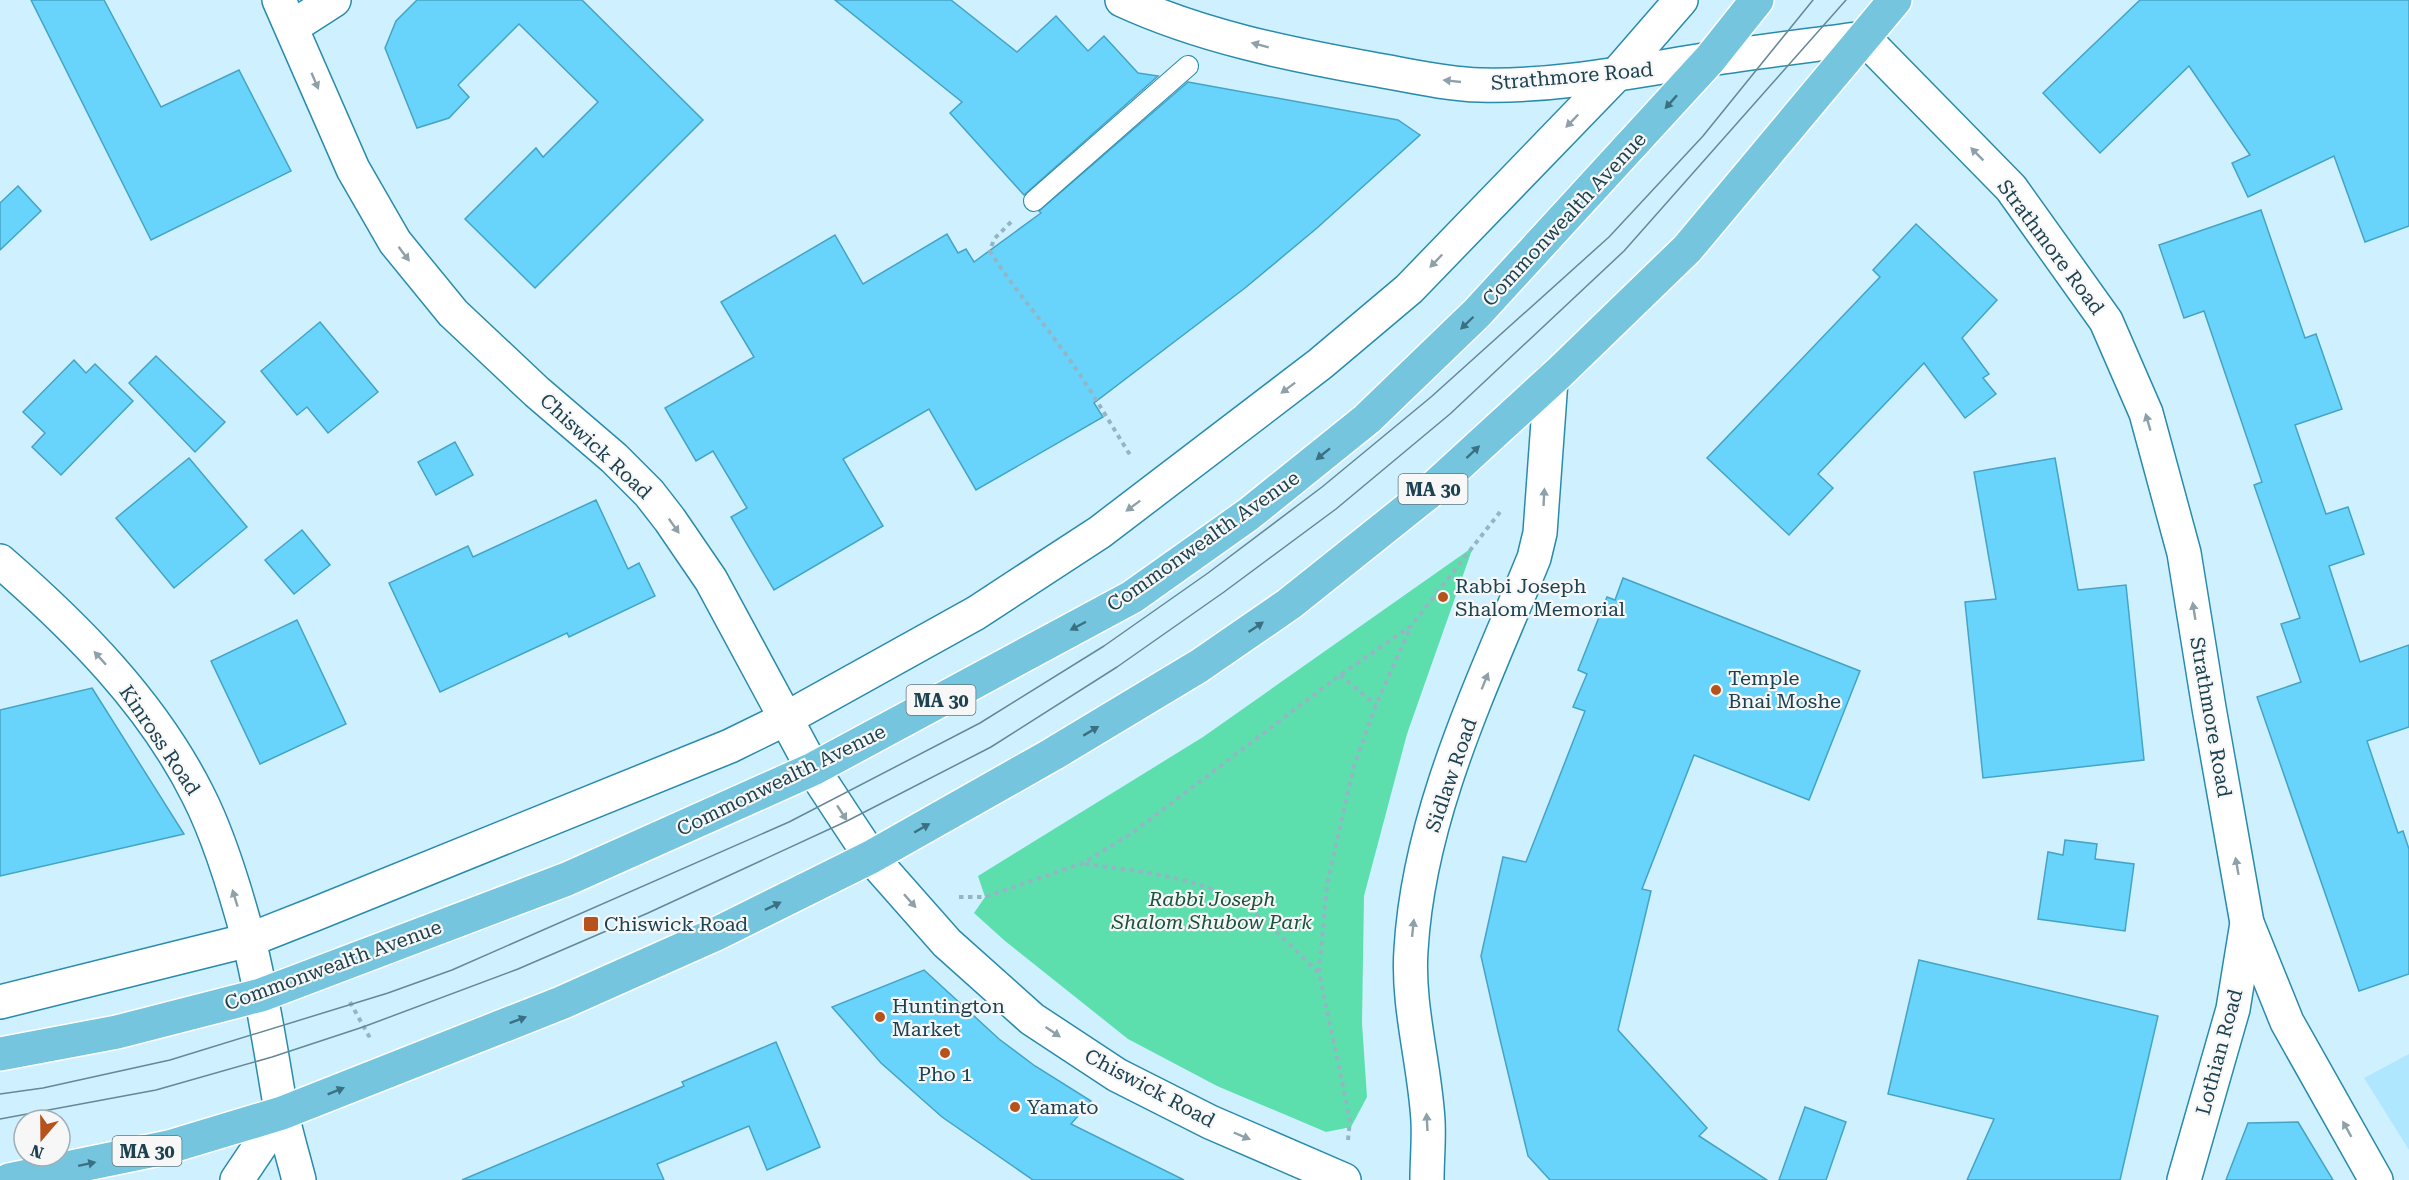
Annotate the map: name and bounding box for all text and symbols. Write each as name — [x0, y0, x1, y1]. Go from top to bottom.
one-way arrow — [1251, 40, 1270, 50]
street label: Strathmore Road — [1490, 57, 1654, 95]
one-way arrow — [310, 73, 320, 91]
one-way arrow — [1442, 77, 1461, 86]
one-way arrow — [1664, 95, 1678, 110]
one-way arrow — [1565, 114, 1579, 128]
street label: Commonwealth Avenue — [1477, 127, 1651, 311]
one-way arrow — [1970, 147, 1984, 162]
street label: Strathmore Road — [1992, 175, 2110, 319]
one-way arrow — [398, 246, 410, 262]
one-way arrow — [1429, 254, 1443, 269]
one-way arrow — [1461, 315, 1475, 329]
one-way arrow — [1281, 382, 1296, 394]
street label: Chiswick Road — [535, 388, 657, 504]
one-way arrow — [2143, 413, 2152, 431]
one-way arrow — [1465, 446, 1480, 459]
one-way arrow — [1316, 447, 1331, 460]
street label: Commonwealth Avenue — [1102, 465, 1304, 617]
road number: MA 30 — [1398, 474, 1468, 504]
one-way arrow — [1540, 487, 1549, 506]
one-way arrow — [1126, 500, 1141, 512]
one-way arrow — [668, 517, 680, 533]
place label: Rabbi Joseph Shalom Memorial — [1455, 574, 1625, 621]
marker: Rabbi Joseph Shalom Memorial — [1436, 590, 1450, 604]
one-way arrow — [2189, 602, 2198, 621]
one-way arrow — [1070, 621, 1087, 631]
one-way arrow — [1248, 622, 1264, 633]
street label: Strathmore Road — [2185, 635, 2237, 799]
one-way arrow — [93, 650, 107, 665]
place label: Temple Bnai Moshe — [1728, 666, 1841, 713]
one-way arrow — [1480, 672, 1490, 690]
street label: Kinross Road — [114, 681, 206, 800]
marker: Temple Bnai Moshe — [1709, 683, 1723, 697]
road number: MA 30 — [906, 685, 976, 715]
street label: Sidlaw Road — [1420, 715, 1482, 835]
street label: Commonwealth Avenue — [673, 719, 889, 841]
one-way arrow — [1083, 726, 1100, 736]
one-way arrow — [836, 805, 847, 821]
one-way arrow — [914, 823, 931, 833]
one-way arrow — [2232, 856, 2241, 875]
park label: Rabbi Joseph Shalom Shubow Park — [1111, 887, 1312, 934]
one-way arrow — [230, 889, 239, 907]
one-way arrow — [903, 893, 917, 908]
one-way arrow — [764, 902, 781, 911]
place label: Chiswick Road — [604, 912, 748, 936]
street label: Commonwealth Avenue — [221, 914, 445, 1016]
marker: Chiswick Road — [582, 915, 600, 933]
one-way arrow — [1408, 918, 1418, 937]
street label: Lothian Road — [2191, 986, 2247, 1118]
place label: Huntington Market — [892, 994, 1005, 1041]
marker: Huntington Market — [873, 1010, 887, 1024]
one-way arrow — [509, 1015, 527, 1024]
one-way arrow — [1045, 1027, 1061, 1038]
street label: Chiswick Road — [1081, 1044, 1219, 1133]
marker: Pho 1 — [938, 1046, 952, 1060]
place label: Pho 1 — [918, 1062, 972, 1086]
one-way arrow — [328, 1086, 346, 1096]
place label: Yamato — [1027, 1095, 1098, 1119]
marker: Yamato — [1008, 1100, 1022, 1114]
north arrow — [12, 1108, 72, 1168]
one-way arrow — [1423, 1112, 1432, 1131]
one-way arrow — [2342, 1120, 2352, 1137]
one-way arrow — [1233, 1132, 1251, 1141]
road number: MA 30 — [112, 1136, 182, 1166]
text: N — [28, 1141, 46, 1163]
one-way arrow — [77, 1159, 96, 1168]

